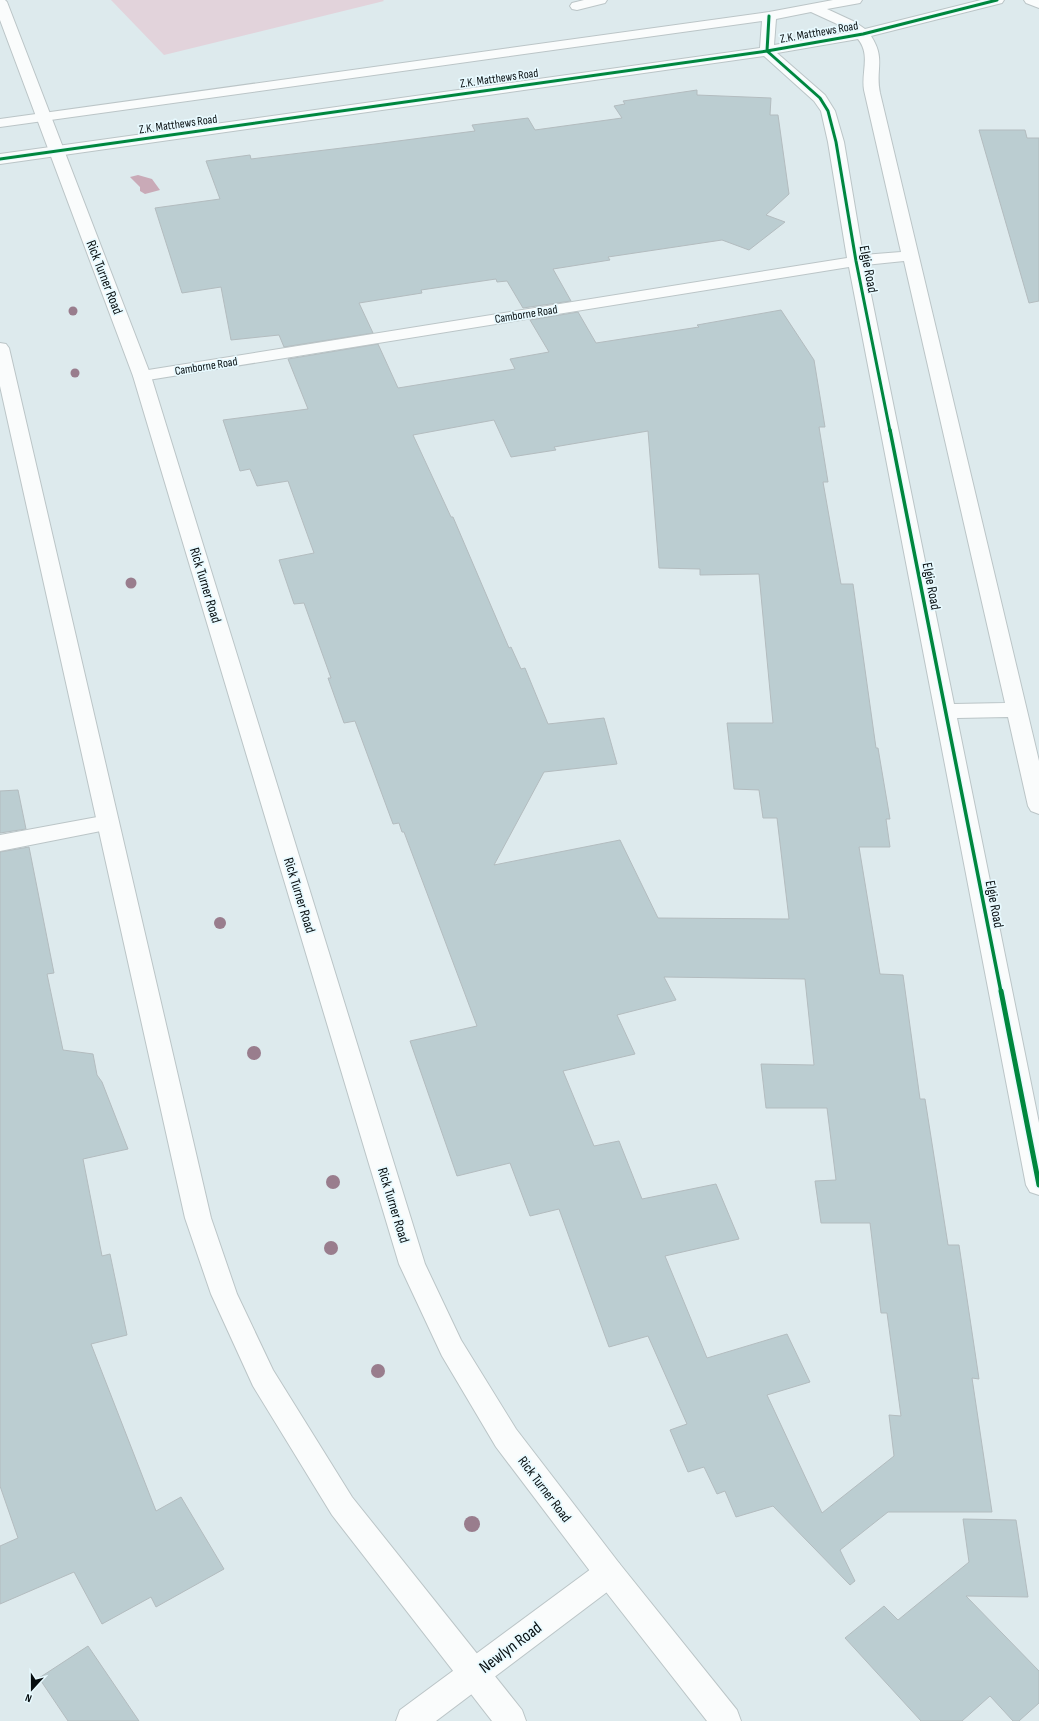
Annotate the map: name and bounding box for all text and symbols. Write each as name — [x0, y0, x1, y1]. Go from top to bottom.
street label: Z.K. Matthews Road — [779, 18, 859, 47]
street label: Z.K. Matthews Road — [459, 66, 539, 91]
street label: Z.K. Matthews Road — [138, 112, 218, 137]
street label: Rick Turner Road — [83, 238, 126, 317]
street label: Elgie Road — [856, 244, 881, 294]
street label: Camborne Road — [494, 302, 558, 327]
street label: Camborne Road — [174, 354, 238, 379]
street label: Rick Turner Road — [186, 545, 225, 625]
street label: Elgie Road — [919, 561, 944, 611]
street label: Rick Turner Road — [280, 855, 319, 935]
street label: Elgie Road — [982, 879, 1007, 929]
street label: Rick Turner Road — [374, 1165, 413, 1245]
street label: Rick Turner Road — [514, 1453, 575, 1526]
street label: Newlyn Road — [475, 1618, 546, 1678]
north arrow — [12, 1669, 52, 1709]
text: N — [23, 1691, 34, 1705]

